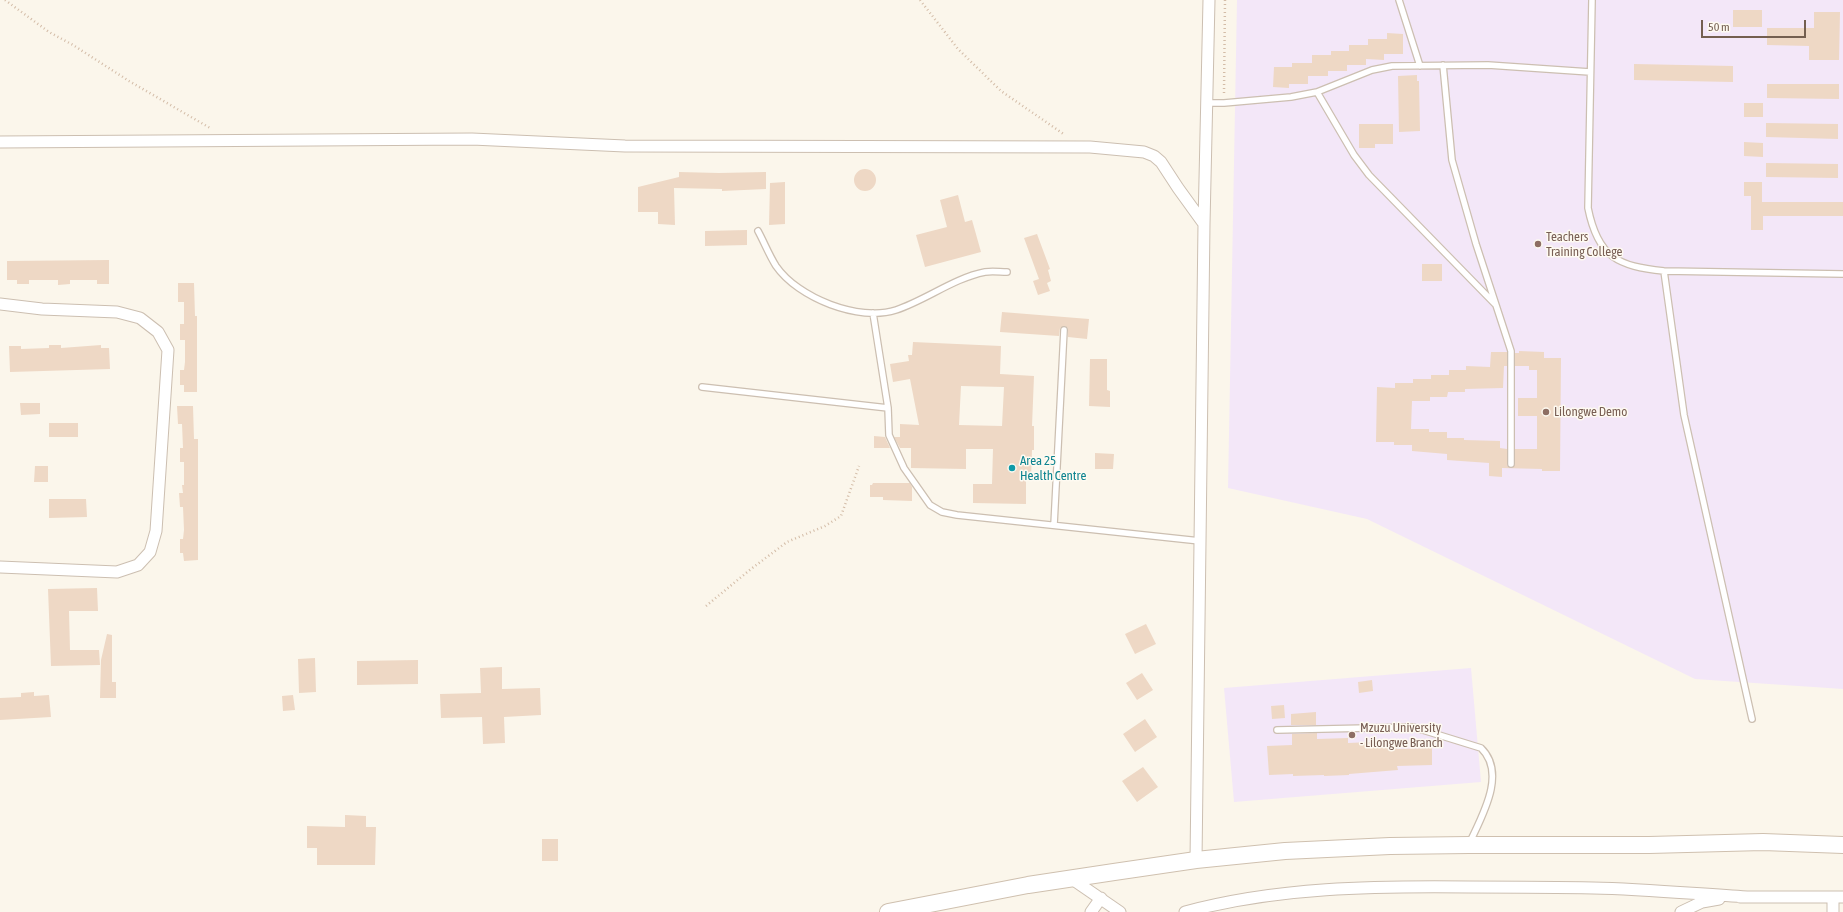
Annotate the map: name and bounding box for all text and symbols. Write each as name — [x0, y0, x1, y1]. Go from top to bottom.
scale bar — [1703, 12, 1808, 38]
text: 50 m — [1708, 20, 1730, 34]
place label: Teachers Training College — [1546, 229, 1622, 260]
marker: Teachers Training College — [1533, 239, 1543, 249]
place label: Lilongwe Demo — [1554, 404, 1627, 420]
marker: Lilongwe Demo — [1541, 407, 1551, 417]
place label: Area 25 Health Centre — [1020, 453, 1086, 484]
marker: Area 25 Health Centre — [1007, 463, 1017, 473]
place label: Mzuzu University - Lilongwe Branch — [1360, 720, 1443, 751]
marker: Mzuzu University - Lilongwe Branch — [1347, 730, 1357, 740]

